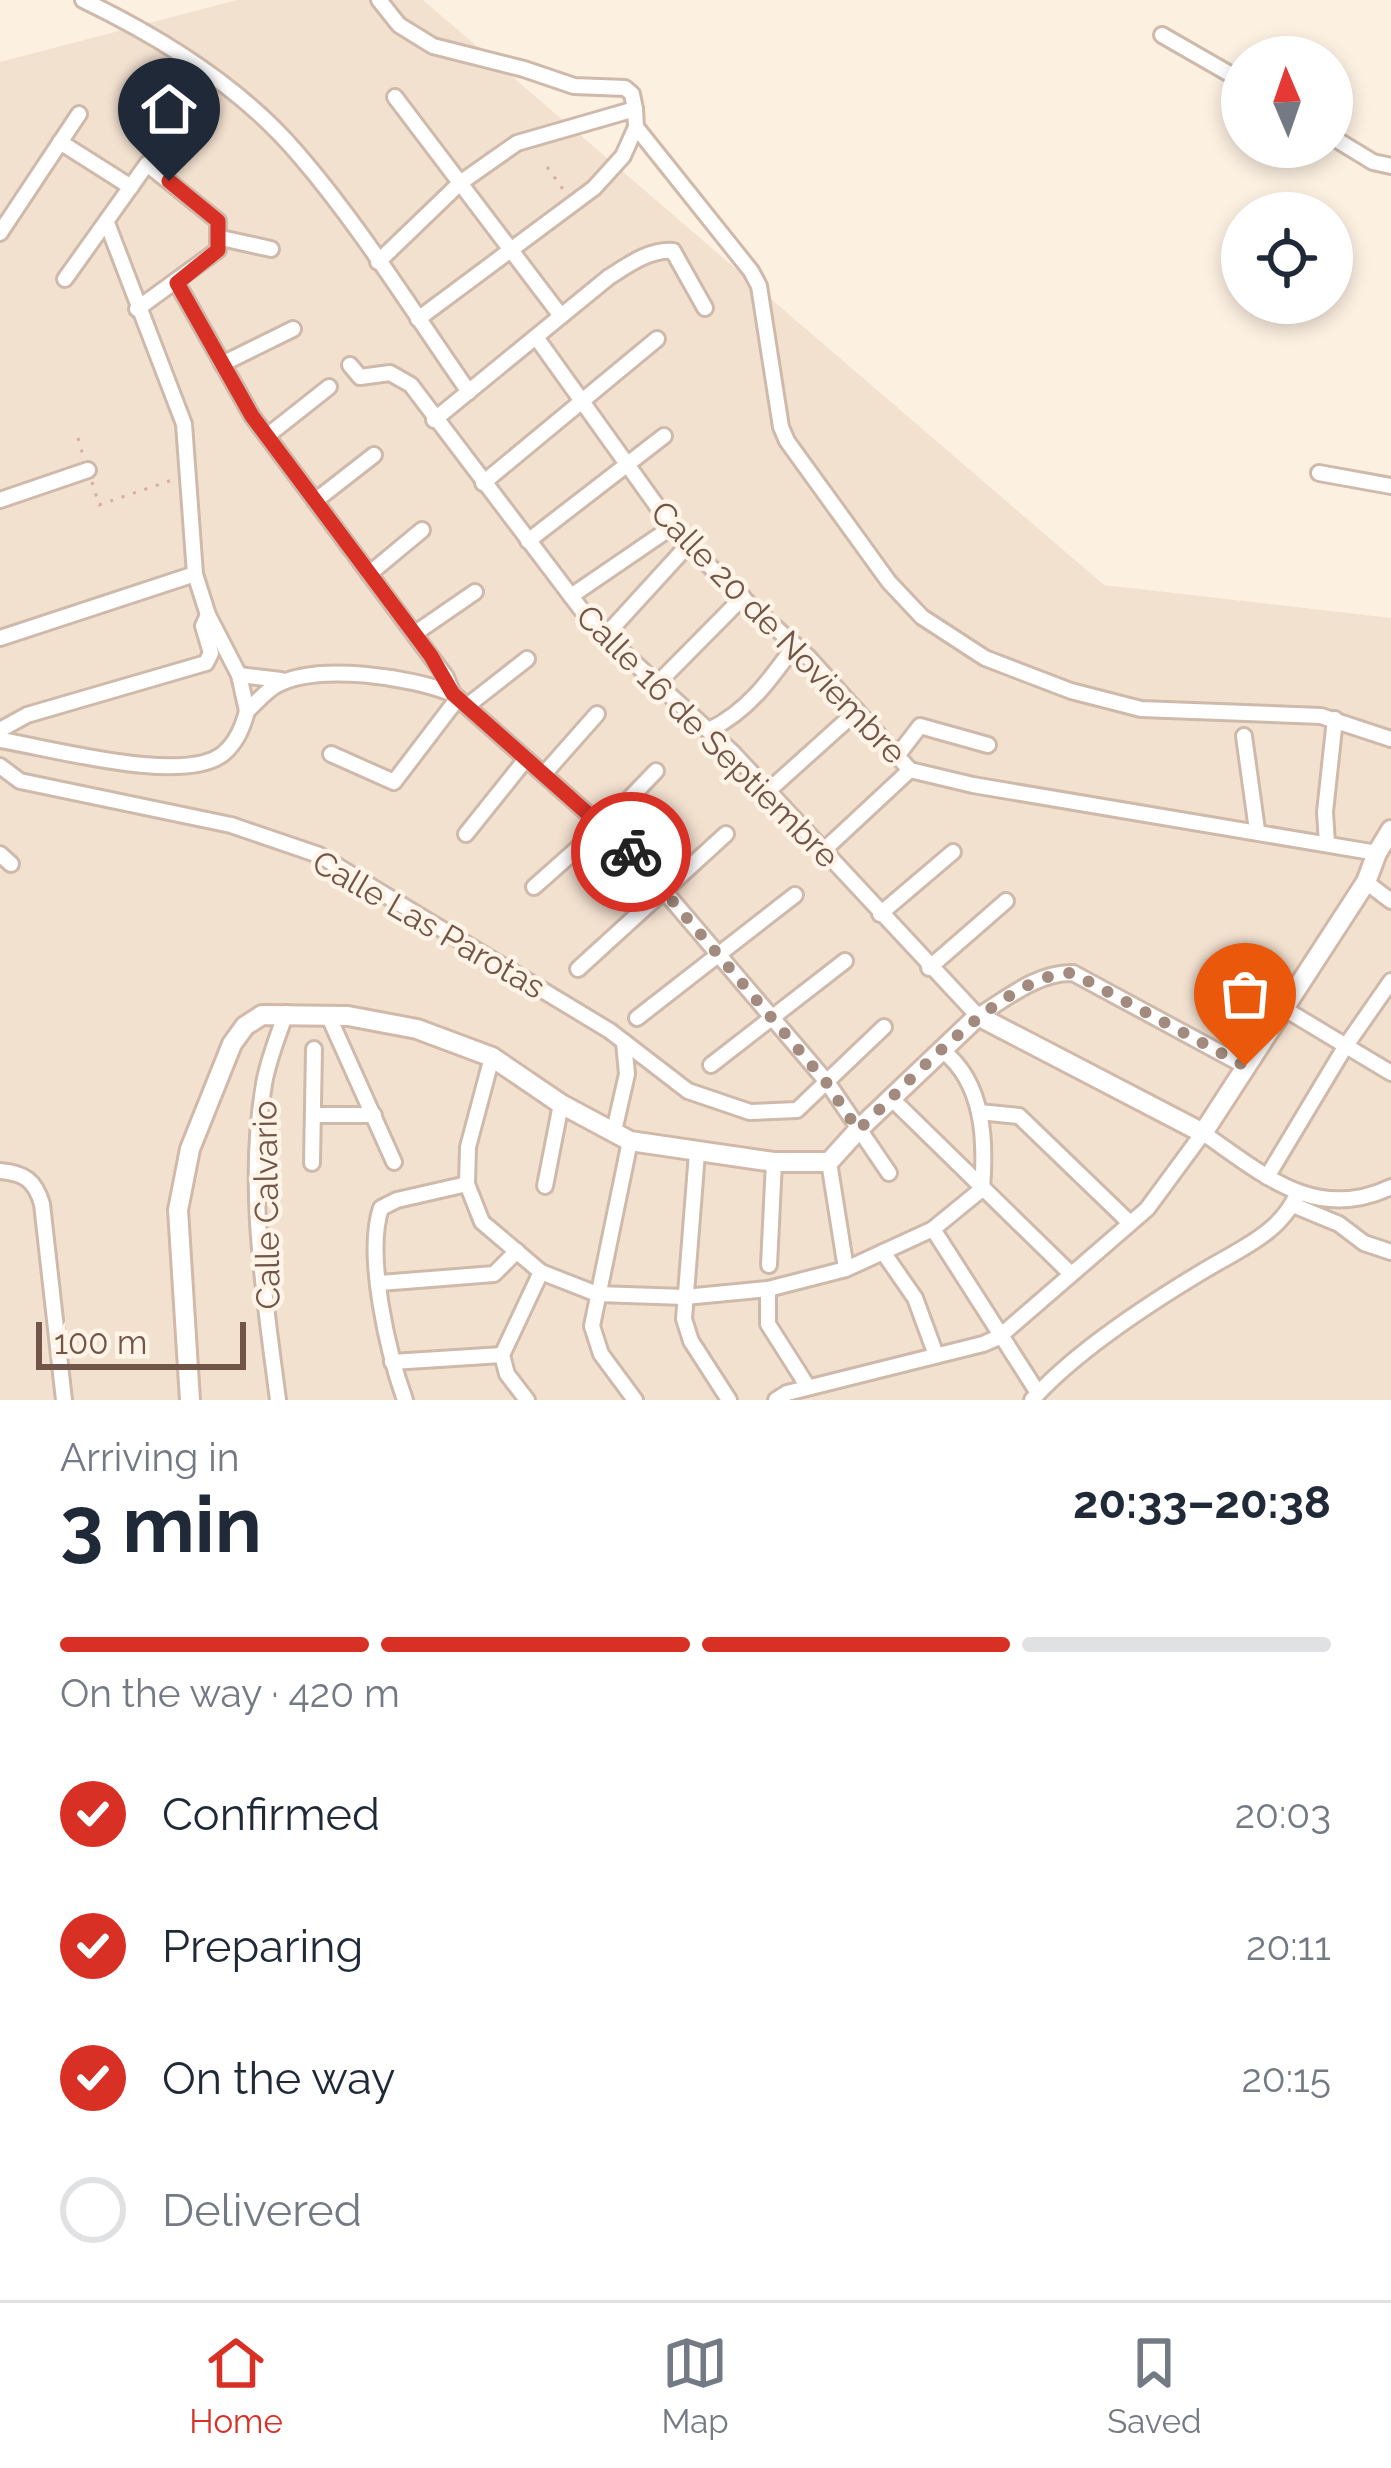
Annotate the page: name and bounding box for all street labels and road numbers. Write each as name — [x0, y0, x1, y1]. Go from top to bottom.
street label: Calle 20 de Noviembre — [643, 493, 914, 772]
street label: Calle 16 de Septiembre — [568, 597, 847, 876]
street label: Calle Las Parotas — [306, 842, 552, 1007]
street label: Calle Calvario — [245, 1100, 288, 1310]

